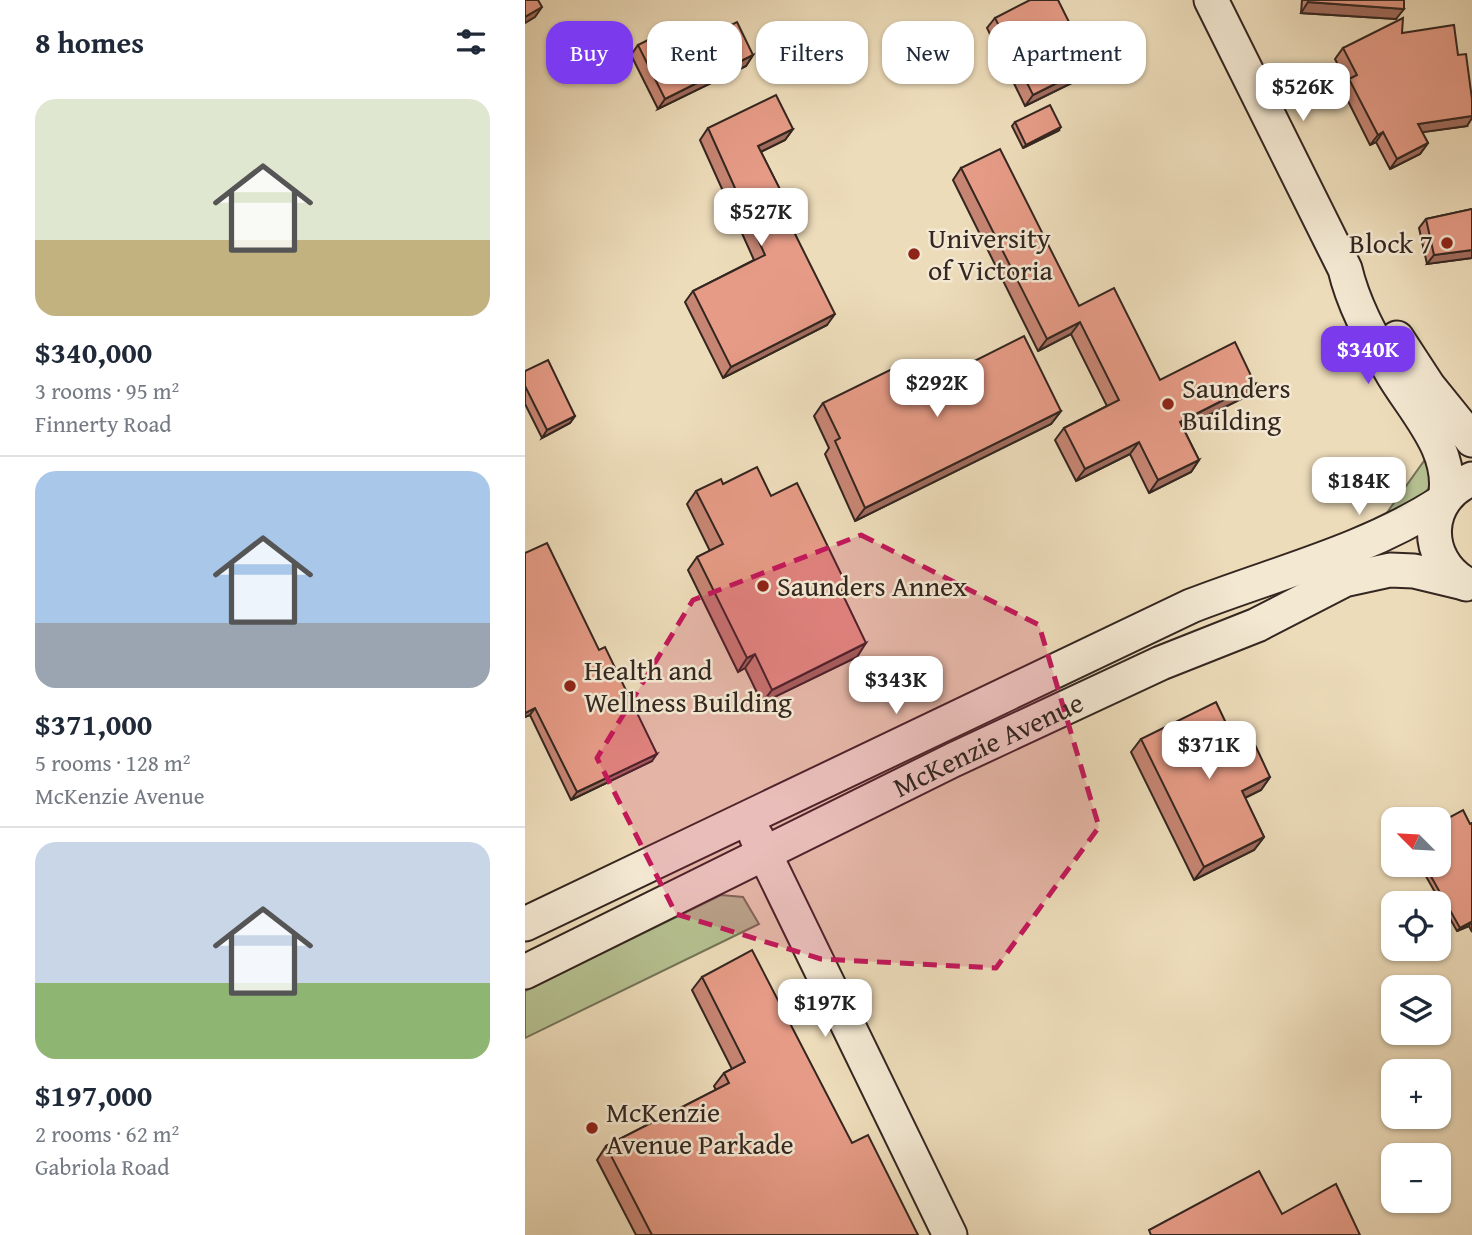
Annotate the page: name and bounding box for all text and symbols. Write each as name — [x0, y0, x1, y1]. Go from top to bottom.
text: 8 homes — [35, 20, 144, 64]
chip: Buy — [546, 21, 633, 84]
chip: Rent — [647, 21, 742, 84]
chip: Filters — [756, 21, 868, 84]
chip: New — [882, 21, 974, 84]
chip: Apartment — [988, 21, 1146, 84]
icon: filters — [452, 23, 490, 61]
pin: $526K — [1254, 64, 1352, 123]
text: $526K — [1272, 69, 1334, 102]
icon: home — [200, 145, 326, 271]
pin: $527K — [712, 188, 810, 248]
text: $527K — [730, 194, 792, 227]
place label: University of Victoria — [928, 217, 1054, 290]
place label: Block 7 — [1349, 222, 1433, 263]
marker: Block 7 — [1439, 235, 1455, 251]
marker: University of Victoria — [906, 246, 922, 262]
pin: $340K — [1319, 326, 1417, 386]
text: $340,000 — [35, 330, 152, 374]
text: $340K — [1337, 332, 1399, 365]
pin: $292K — [888, 360, 986, 419]
text: $292K — [906, 365, 968, 398]
place label: Saunders Building — [1182, 367, 1291, 440]
text: 3 rooms · 95 m² — [35, 374, 179, 407]
marker: Saunders Building — [1160, 396, 1176, 412]
text: Finnerty Road — [35, 407, 172, 440]
pin: $184K — [1310, 458, 1408, 517]
text: $184K — [1328, 463, 1390, 496]
icon: home — [200, 517, 326, 643]
place label: Saunders Annex — [777, 565, 968, 606]
marker: Saunders Annex — [755, 578, 771, 594]
place label: Health and Wellness Building — [584, 649, 792, 722]
pin: $343K — [847, 656, 945, 716]
text: $343K — [865, 662, 927, 695]
marker: Health and Wellness Building — [562, 678, 578, 694]
street label: McKenzie Avenue — [886, 681, 1090, 807]
text: $371,000 — [35, 702, 152, 746]
pin: $371K — [1160, 722, 1258, 781]
text: $371K — [1178, 727, 1240, 760]
text: 5 rooms · 128 m² — [35, 746, 190, 779]
text: McKenzie Avenue — [35, 779, 204, 812]
north arrow — [1381, 807, 1451, 877]
map controls — [1381, 807, 1451, 1213]
icon: home — [200, 888, 326, 1014]
button: locate — [1381, 891, 1451, 961]
button: layers — [1381, 975, 1451, 1045]
pin: $197K — [776, 979, 874, 1039]
text: $197K — [794, 985, 856, 1018]
button: + — [1381, 1059, 1451, 1129]
text: $197,000 — [35, 1073, 152, 1117]
place label: McKenzie Avenue Parkade — [606, 1091, 794, 1164]
text: 2 rooms · 62 m² — [35, 1117, 179, 1150]
marker: McKenzie Avenue Parkade — [584, 1120, 600, 1136]
button: − — [1381, 1143, 1451, 1213]
text: Gabriola Road — [35, 1150, 170, 1183]

